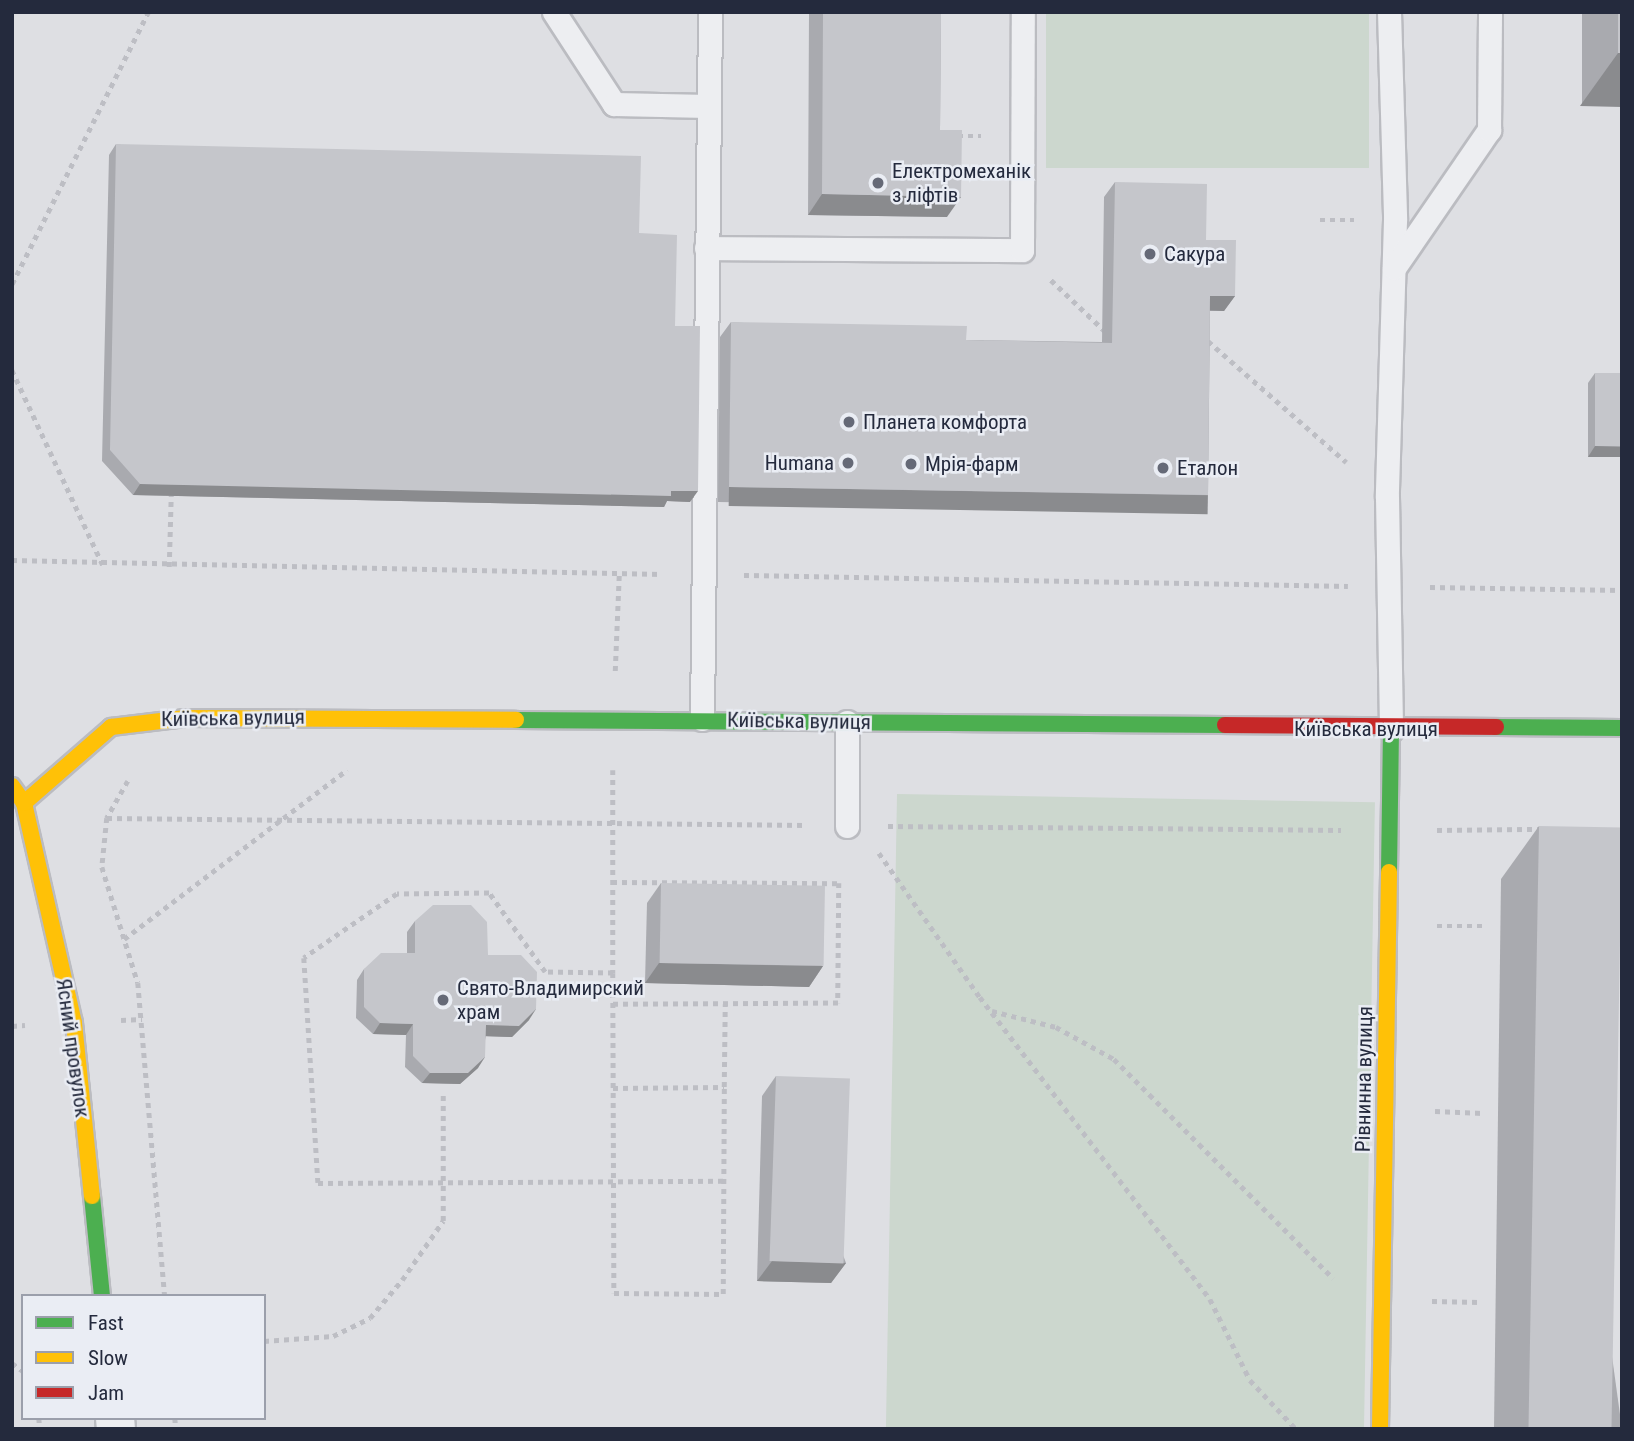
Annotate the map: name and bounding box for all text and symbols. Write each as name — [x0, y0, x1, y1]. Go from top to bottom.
place label: Електромеханік з ліфтів — [892, 158, 1031, 208]
marker: Електромеханік з ліфтів — [870, 175, 886, 191]
place label: Сакура — [1164, 241, 1225, 267]
marker: Сакура — [1142, 246, 1158, 262]
place label: Планета комфорта — [863, 409, 1027, 435]
marker: Планета комфорта — [841, 414, 857, 430]
place label: Humana — [765, 450, 834, 476]
place label: Мрія-фарм — [925, 451, 1019, 477]
marker: Humana — [840, 455, 856, 471]
place label: Еталон — [1177, 455, 1238, 481]
marker: Мрія-фарм — [903, 456, 919, 472]
marker: Еталон — [1155, 460, 1171, 476]
street label: Київська вулиця — [161, 704, 305, 732]
street label: Київська вулиця — [727, 707, 871, 735]
street label: Київська вулиця — [1294, 716, 1438, 742]
place label: Свято-Владимирский храм — [457, 975, 644, 1025]
street label: Ясний провулок — [51, 977, 95, 1119]
marker: Свято-Владимирский храм — [435, 992, 451, 1008]
street label: Рівнинна вулиця — [1350, 1006, 1378, 1152]
legend — [21, 1294, 266, 1420]
text: Fast — [88, 1311, 124, 1335]
text: Slow — [88, 1346, 128, 1370]
text: Jam — [88, 1381, 124, 1405]

